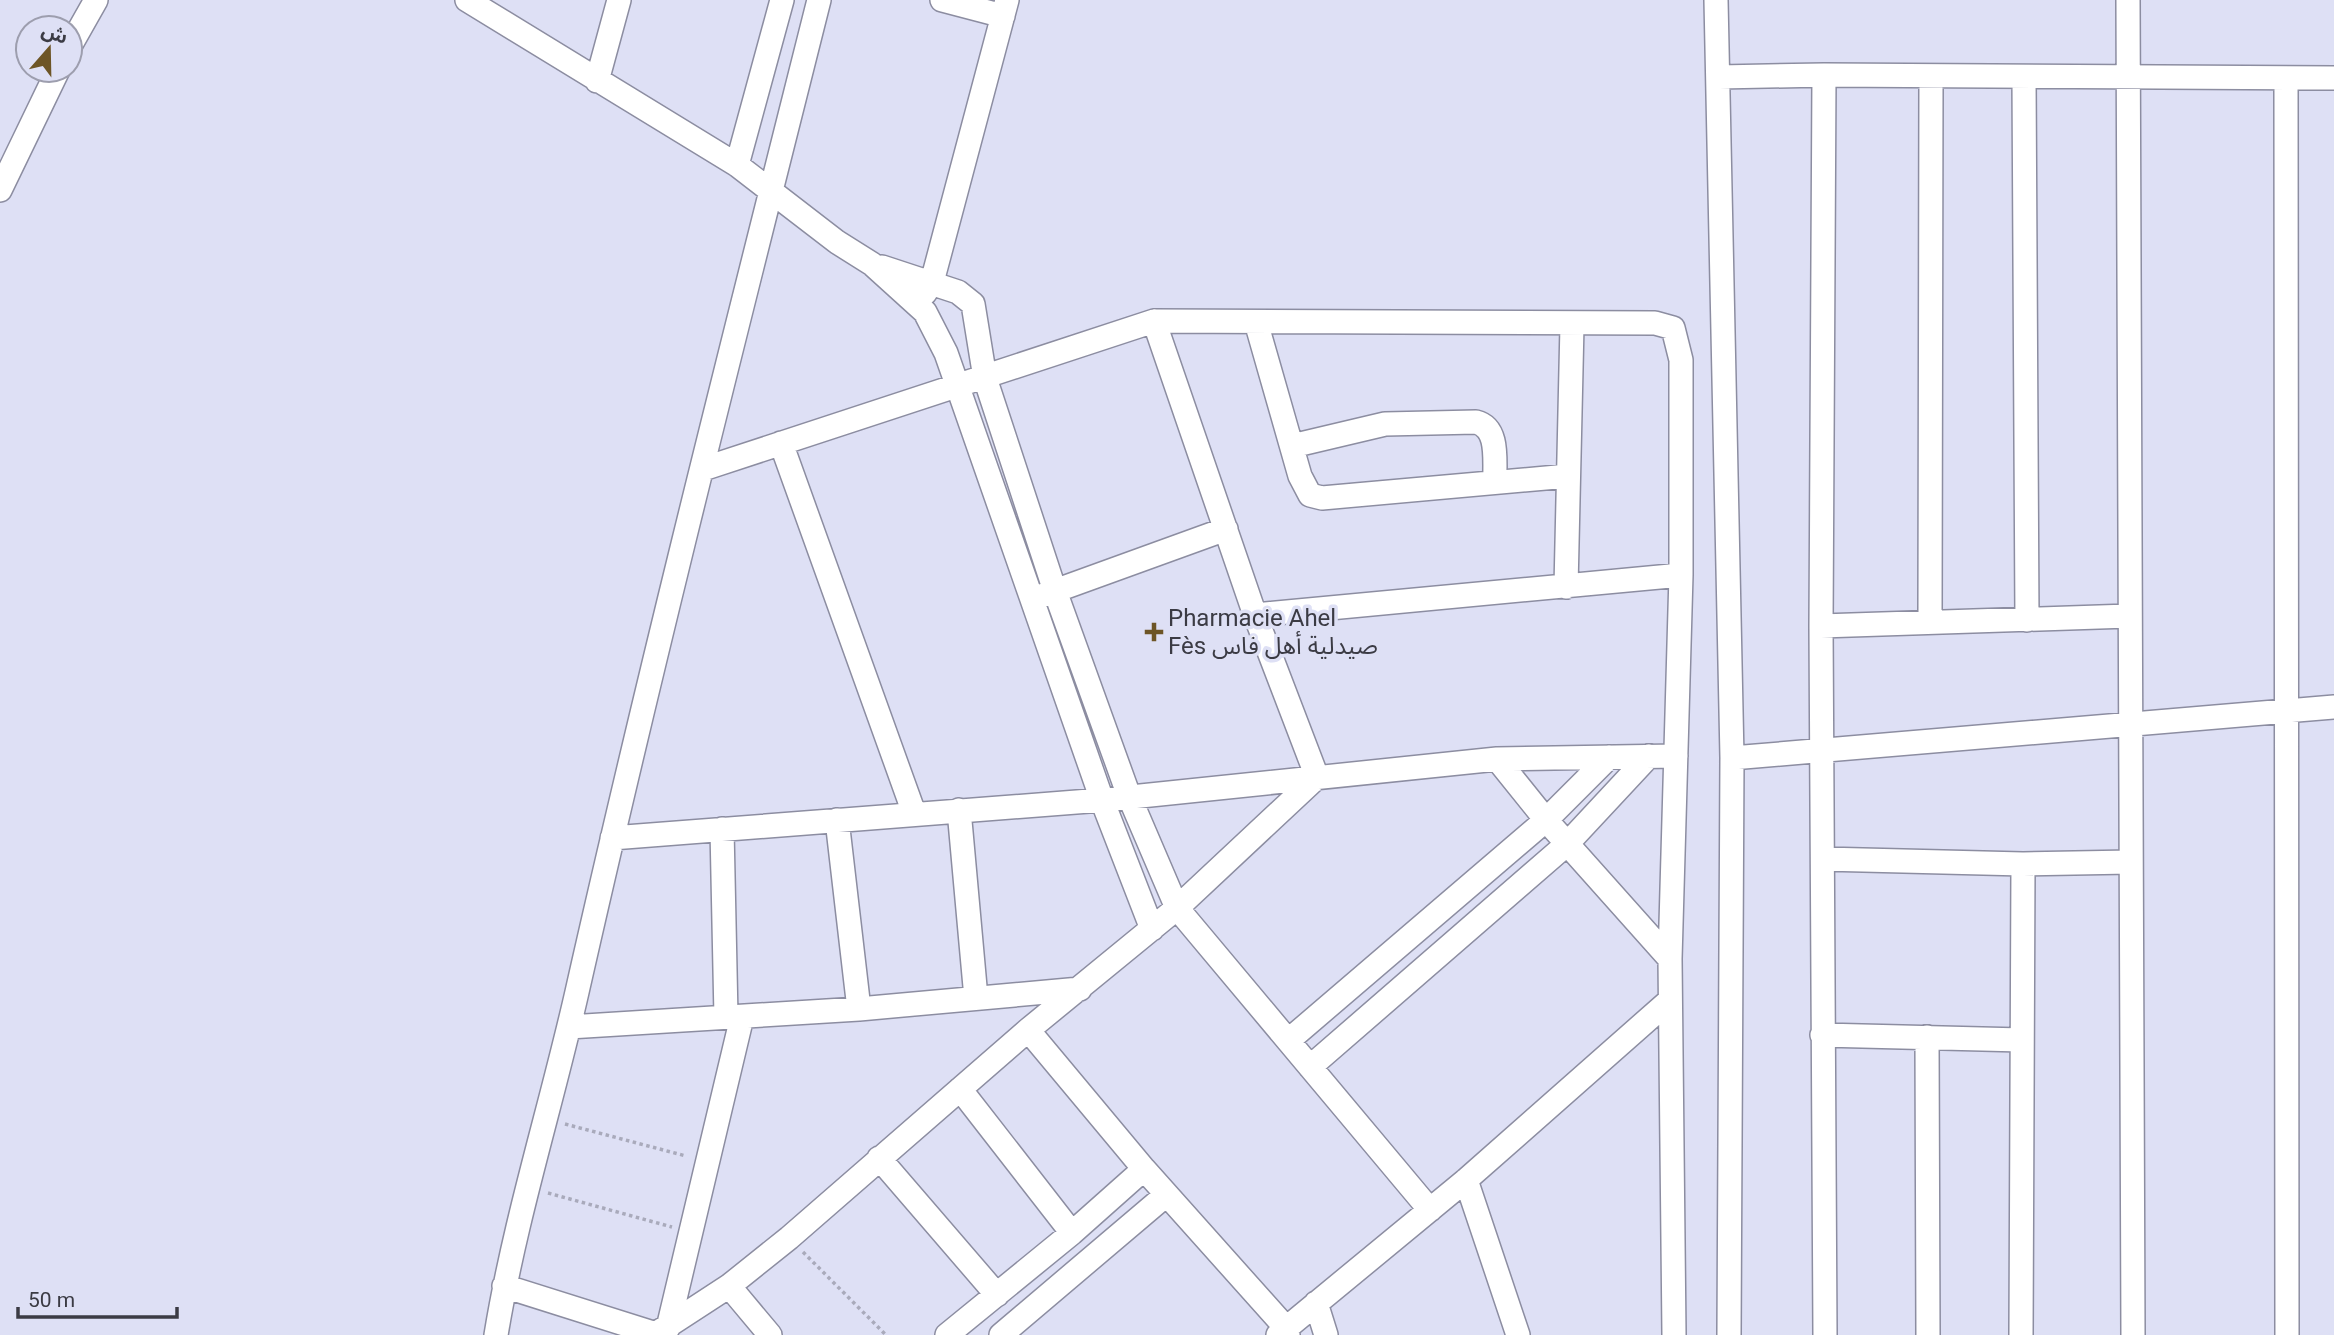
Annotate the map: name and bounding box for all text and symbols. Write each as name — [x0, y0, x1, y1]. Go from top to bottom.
north arrow — [14, 14, 84, 84]
text: ش — [38, 18, 71, 49]
place label: Pharmacie Ahel Fès صيدلية أهل فاس — [1168, 604, 1378, 660]
marker: Pharmacie Ahel Fès صيدلية أهل فاس — [1146, 624, 1162, 640]
scale bar — [18, 1276, 177, 1320]
text: 50 m — [28, 1288, 75, 1312]

